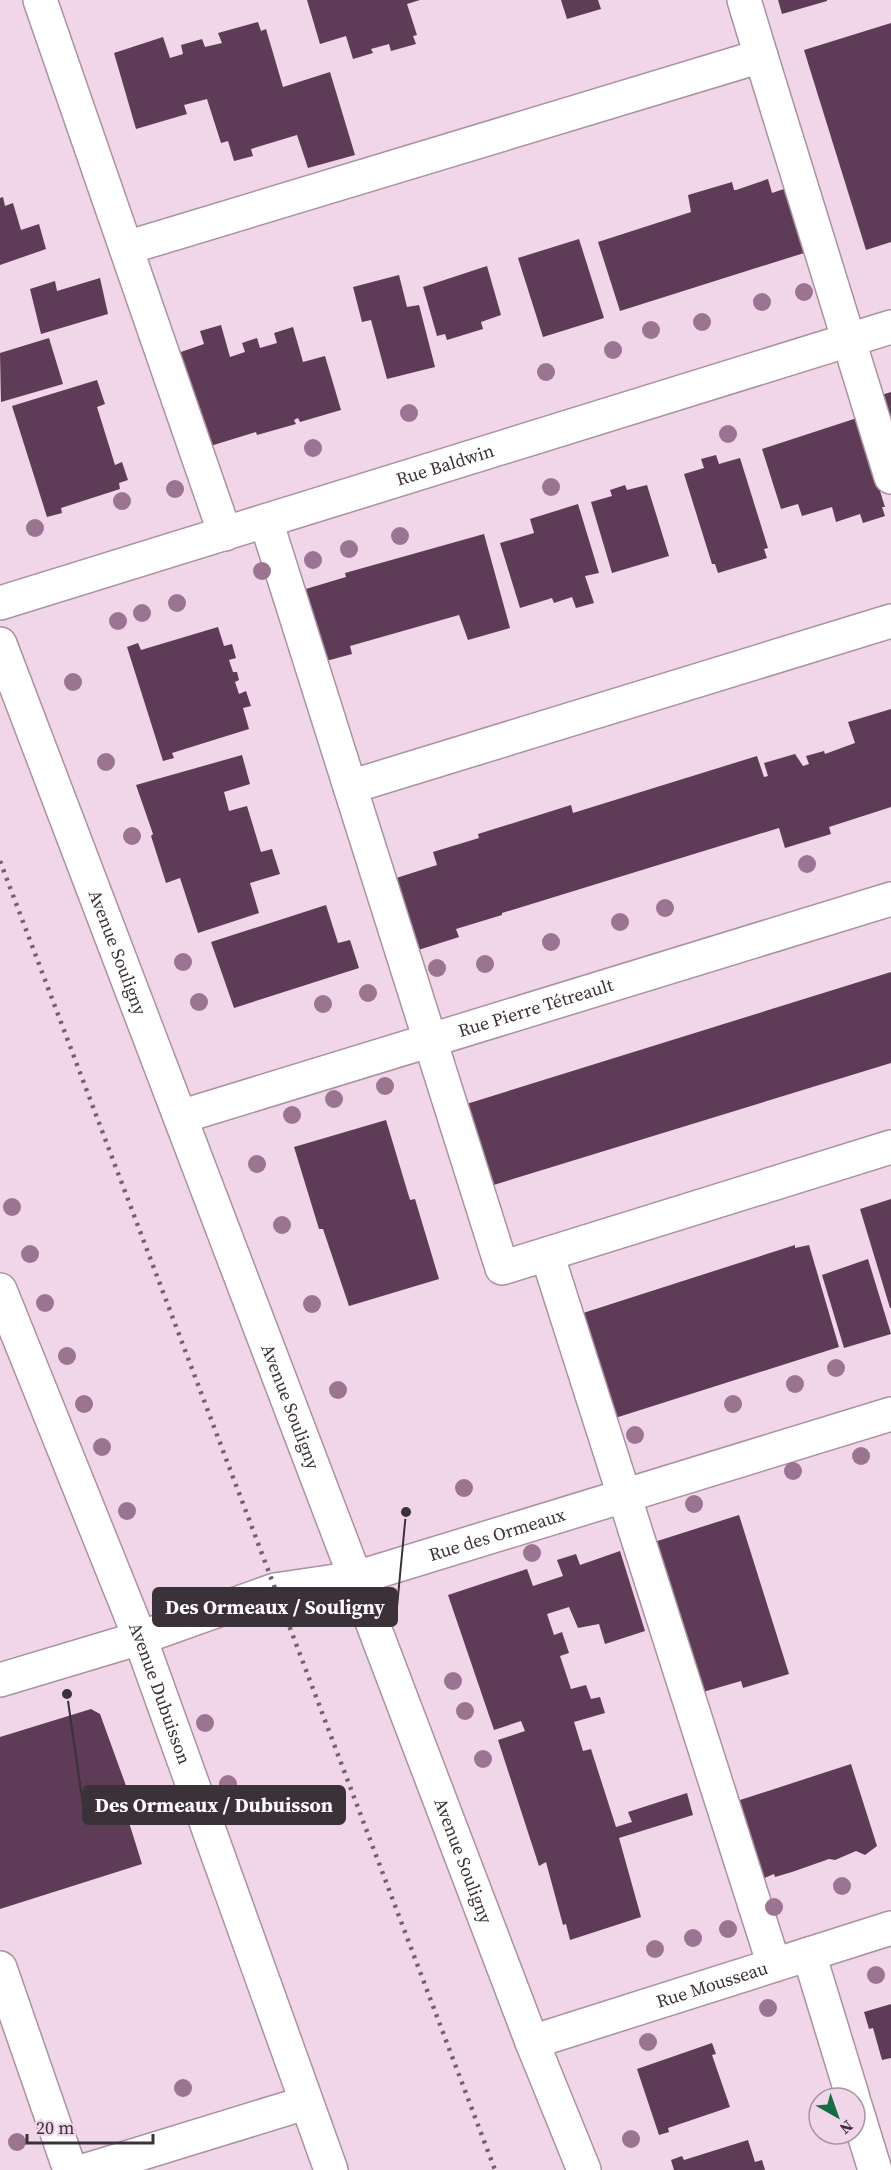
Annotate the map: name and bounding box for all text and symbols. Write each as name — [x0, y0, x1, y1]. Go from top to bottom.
street label: Rue Baldwin — [393, 438, 497, 492]
street label: Avenue Souligny — [83, 886, 153, 1019]
street label: Rue Pierre Tétreault — [455, 972, 616, 1043]
street label: Avenue Souligny — [255, 1340, 326, 1474]
street label: Rue des Ormeaux — [426, 1501, 569, 1567]
callout: Des Ormeaux / Souligny — [153, 1588, 397, 1626]
text: Des Ormeaux / Souligny — [165, 1593, 385, 1621]
street label: Avenue Dubuisson — [123, 1619, 197, 1768]
callout: Des Ormeaux / Dubuisson — [83, 1786, 345, 1824]
text: Des Ormeaux / Dubuisson — [95, 1791, 333, 1819]
street label: Avenue Souligny — [428, 1794, 499, 1928]
street label: Rue Mousseau — [653, 1955, 771, 2014]
north arrow — [807, 2086, 867, 2146]
scale bar — [27, 2107, 153, 2145]
text: 20 m — [36, 2115, 74, 2140]
text: N — [835, 2115, 858, 2140]

